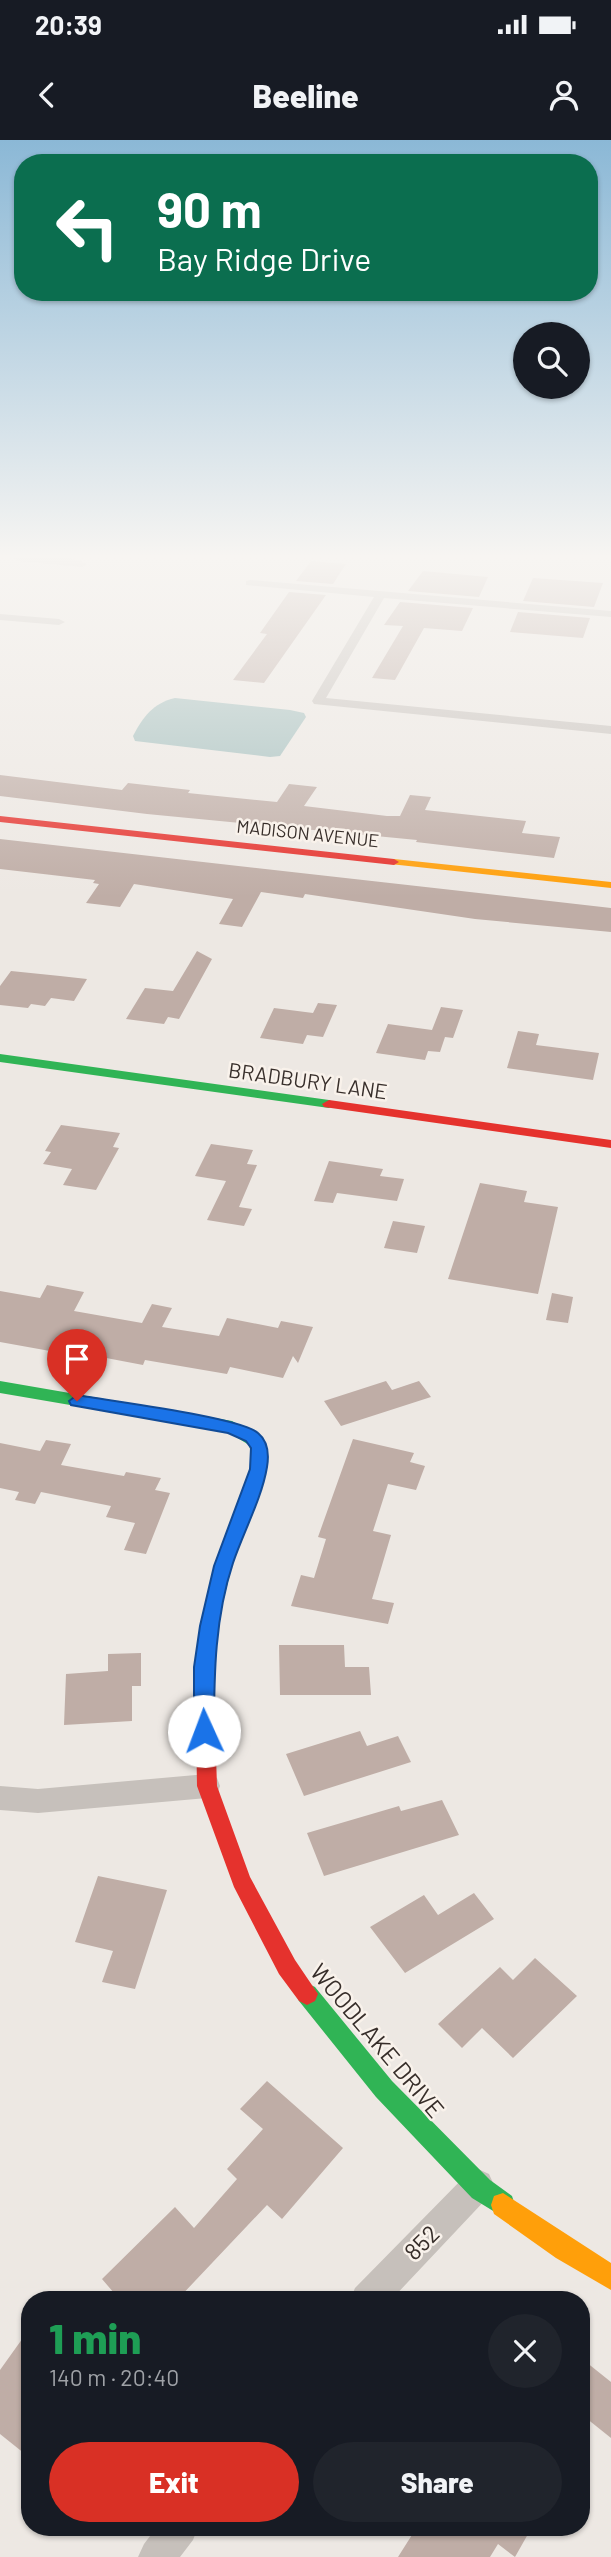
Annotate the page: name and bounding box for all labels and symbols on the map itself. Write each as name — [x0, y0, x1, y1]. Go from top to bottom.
street label: MADISON AVENUE — [236, 815, 380, 851]
street label: BRADBURY LANE — [227, 1056, 389, 1104]
pin — [47, 1329, 107, 1401]
position arrow — [167, 1694, 241, 1768]
street label: WOODLAKE DRIVE — [305, 1957, 451, 2123]
street label: 852 — [397, 2218, 445, 2266]

